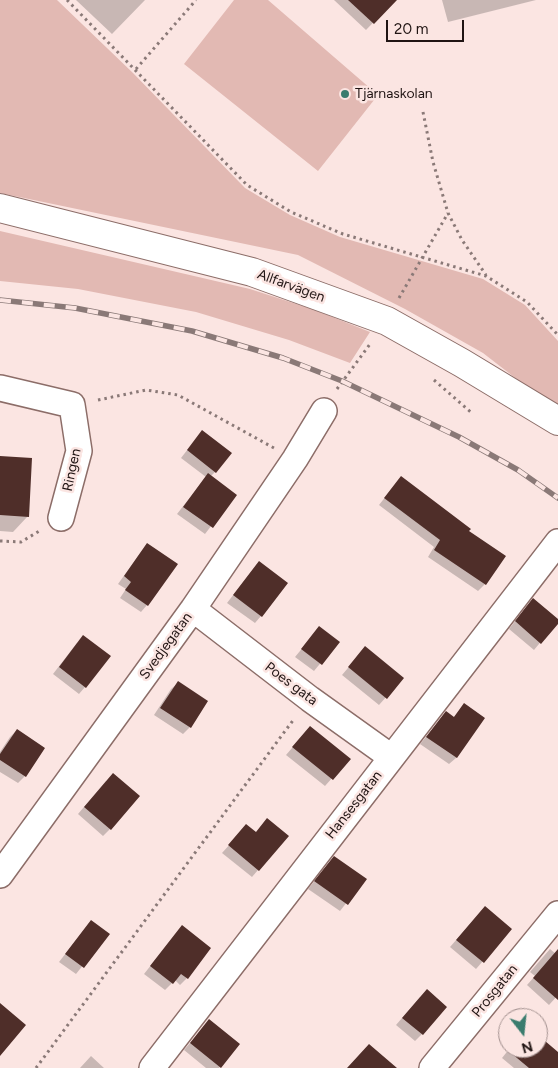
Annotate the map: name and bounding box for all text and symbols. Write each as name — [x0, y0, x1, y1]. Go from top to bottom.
scale bar — [388, 10, 466, 42]
text: 20 m — [394, 20, 428, 38]
place label: Tjärnaskolan — [355, 86, 433, 102]
marker: Tjärnaskolan — [339, 88, 351, 100]
street label: Allfarvägen — [255, 266, 327, 306]
street label: Ringen — [59, 447, 85, 493]
street label: Svedjegatan — [136, 609, 196, 683]
street label: Poes gata — [261, 659, 321, 709]
street label: Hansesgatan — [322, 768, 386, 842]
street label: Prosgatan — [469, 961, 521, 1021]
north arrow — [498, 1008, 548, 1058]
text: N — [519, 1037, 535, 1057]

